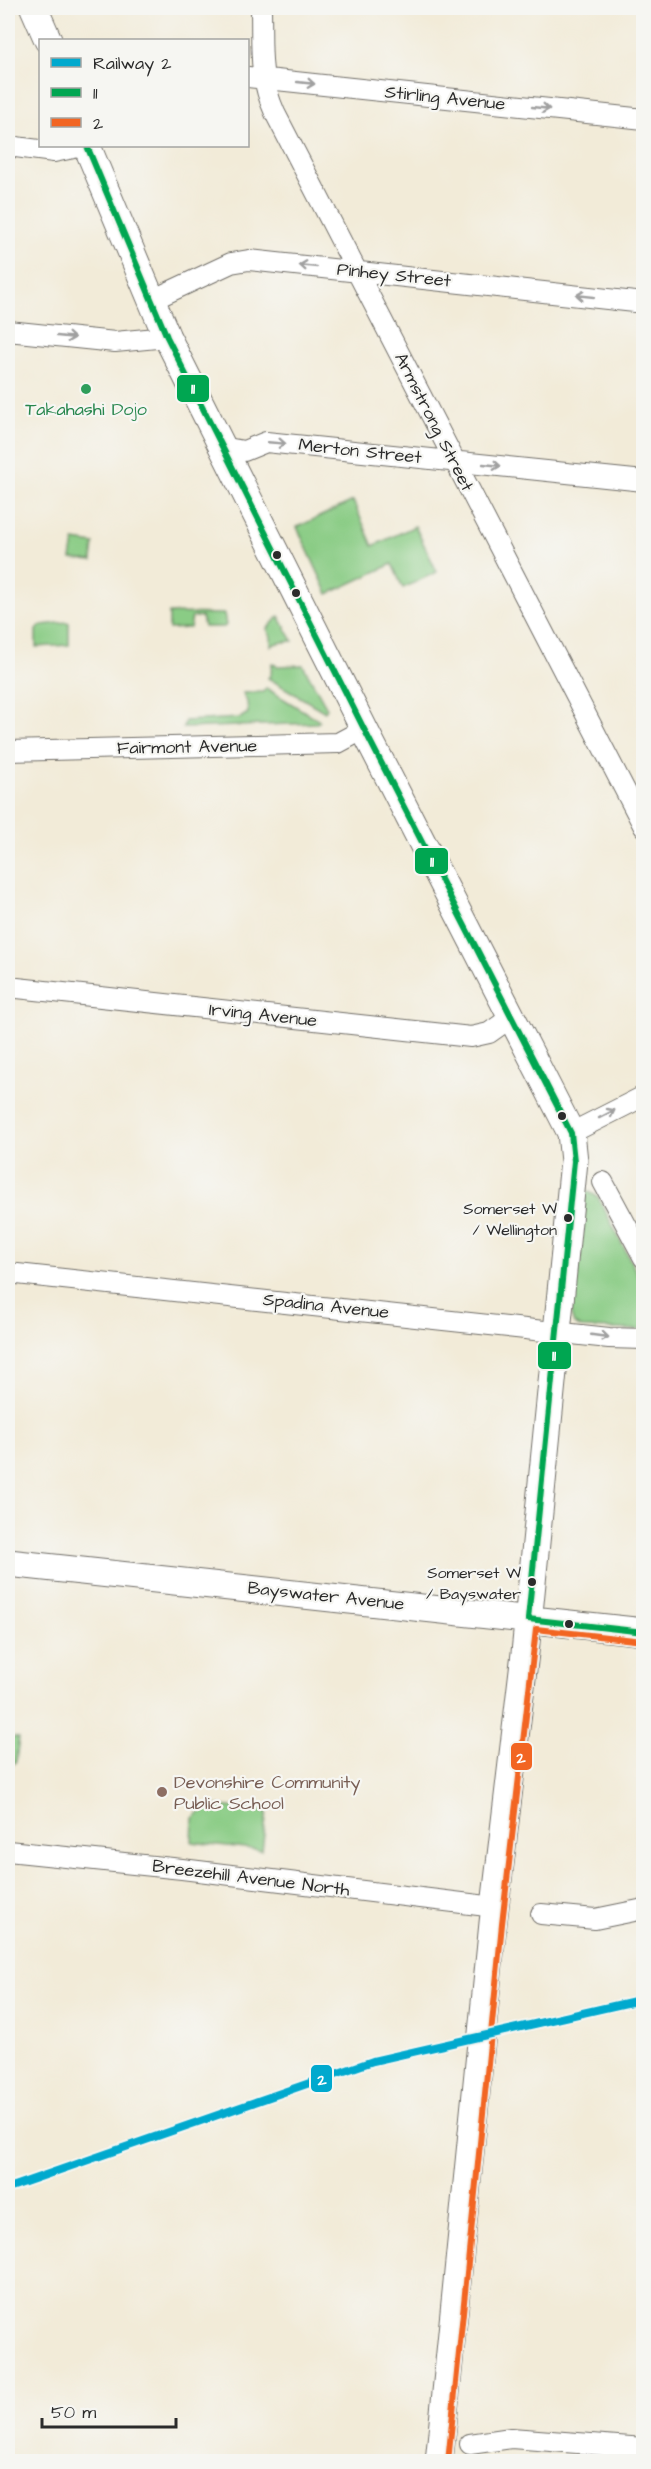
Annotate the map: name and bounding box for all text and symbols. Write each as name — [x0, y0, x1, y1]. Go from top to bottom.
legend — [39, 39, 249, 147]
text: Railway 2 — [93, 51, 172, 77]
one-way arrow — [295, 78, 315, 89]
street label: Stirling Avenue — [383, 79, 507, 118]
text: 11 — [93, 81, 98, 106]
one-way arrow — [531, 103, 551, 114]
text: 2 — [93, 111, 104, 136]
street label: Pinhey Street — [336, 257, 453, 294]
one-way arrow — [299, 260, 318, 271]
one-way arrow — [576, 290, 596, 301]
one-way arrow — [55, 332, 75, 343]
street label: Armstrong Street — [387, 348, 480, 497]
line badge: 11 — [176, 374, 210, 403]
text: 11 — [191, 378, 196, 400]
marker: Takahashi Dojo — [79, 382, 93, 396]
place label: Takahashi Dojo — [25, 397, 147, 422]
street label: Merton Street — [297, 432, 424, 470]
one-way arrow — [266, 438, 286, 449]
one-way arrow — [481, 460, 501, 471]
unlabelled marker — [271, 549, 283, 561]
unlabelled marker — [290, 587, 302, 599]
street label: Fairmont Avenue — [117, 733, 258, 761]
line badge: 11 — [414, 847, 449, 875]
text: 11 — [430, 851, 435, 873]
street label: Irving Avenue — [208, 997, 319, 1034]
one-way arrow — [598, 1108, 616, 1119]
unlabelled marker — [556, 1110, 568, 1122]
place label: Somerset W / Wellington — [463, 1198, 557, 1242]
marker: Somerset W / Wellington — [562, 1212, 574, 1224]
street label: Spadina Avenue — [262, 1287, 390, 1325]
one-way arrow — [589, 1331, 609, 1342]
line badge: 11 — [537, 1341, 572, 1370]
text: 11 — [552, 1345, 557, 1367]
place label: Somerset W / Bayswater — [426, 1562, 521, 1606]
street label: Bayswater Avenue — [246, 1575, 406, 1618]
marker: Somerset W / Bayswater — [526, 1576, 538, 1588]
unlabelled marker — [563, 1618, 575, 1630]
line badge: 2 — [510, 1742, 533, 1771]
text: 2 — [515, 1747, 526, 1769]
place label: Devonshire Community Public School — [174, 1770, 360, 1816]
marker: Devonshire Community Public School — [155, 1785, 169, 1799]
street label: Breezehill Avenue North — [151, 1853, 351, 1903]
line badge: 2 — [310, 2064, 333, 2093]
text: 2 — [316, 2069, 327, 2091]
scale bar — [42, 2391, 176, 2429]
text: 50 m — [51, 2400, 96, 2425]

